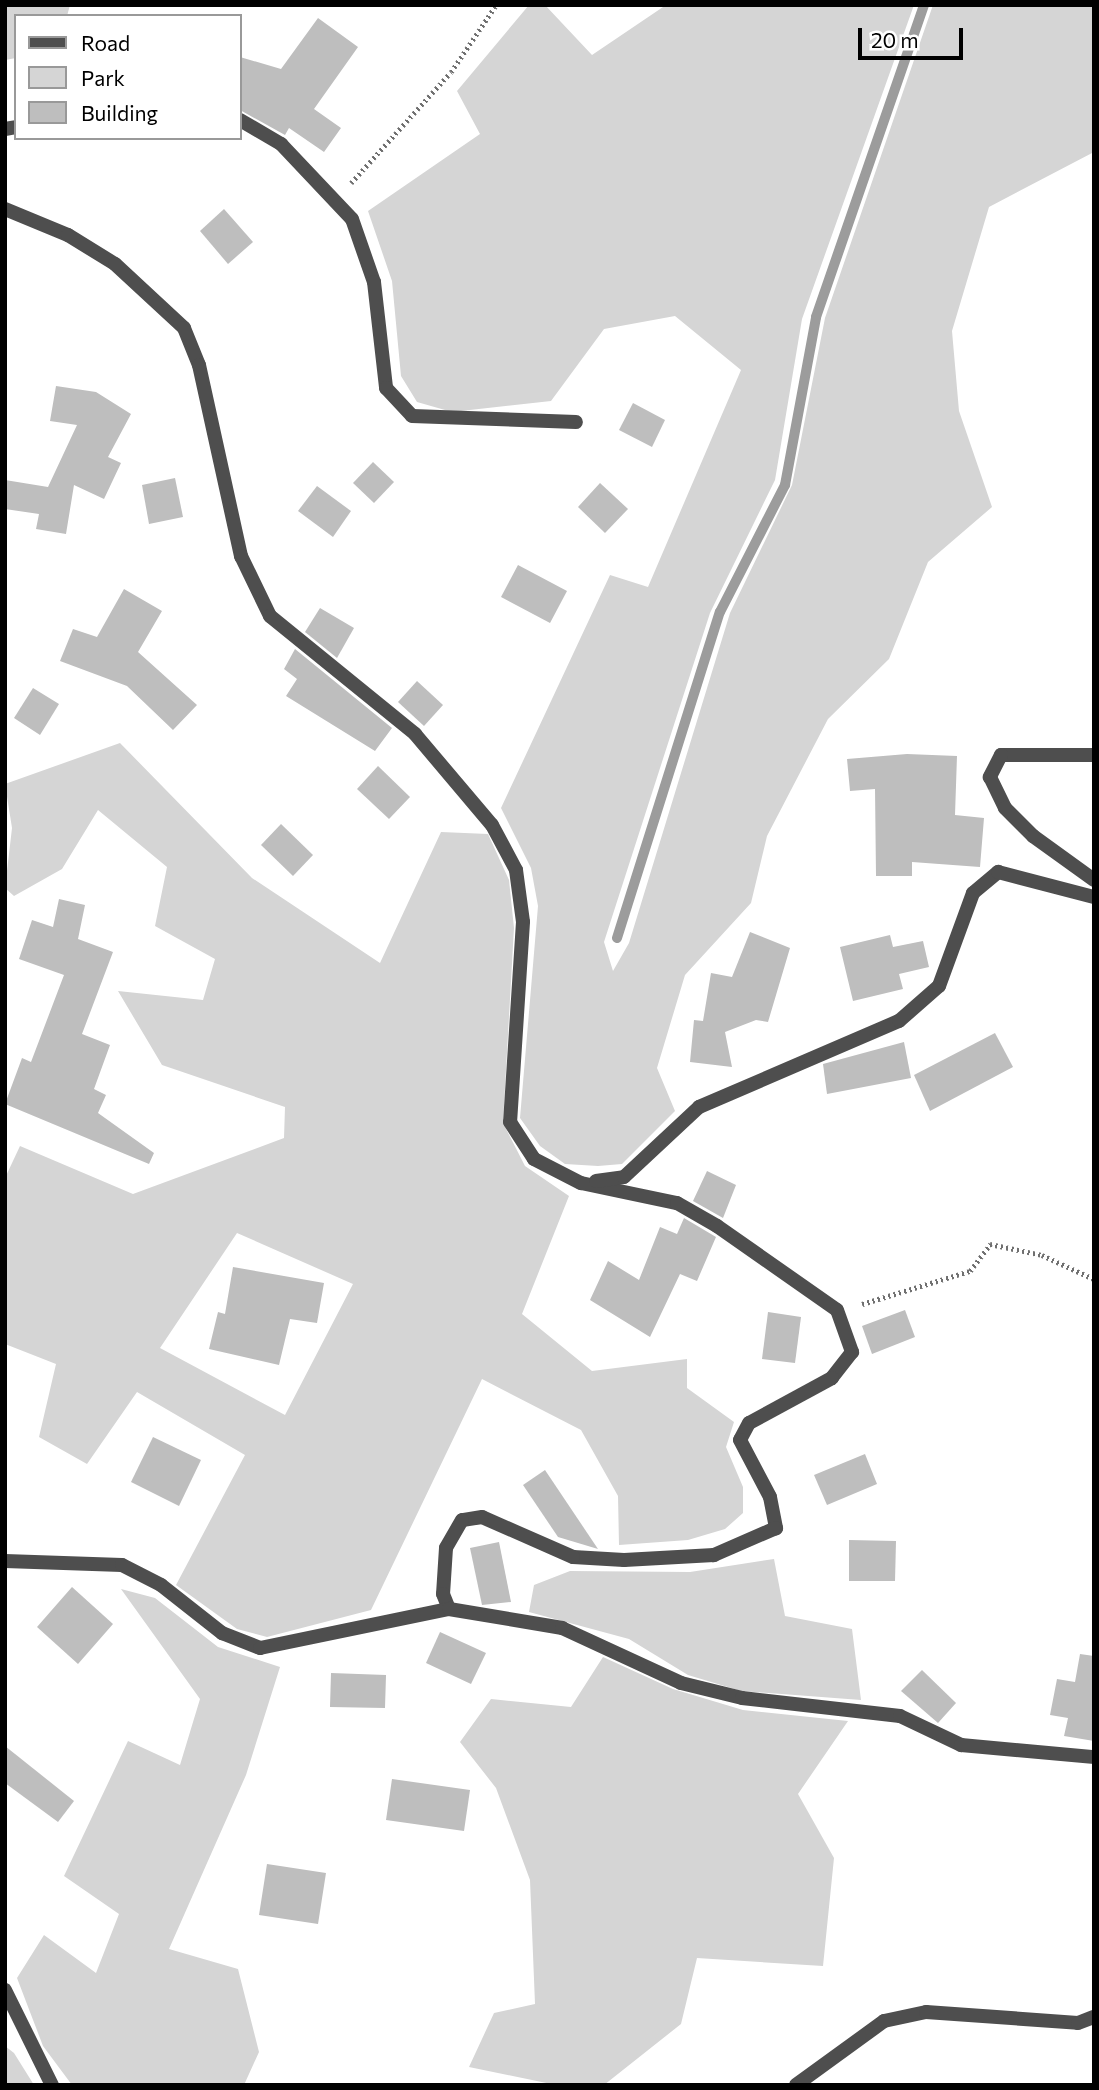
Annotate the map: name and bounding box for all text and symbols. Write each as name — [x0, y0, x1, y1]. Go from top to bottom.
legend — [14, 14, 242, 140]
scale bar — [861, 14, 966, 58]
text: 20 m — [871, 27, 919, 52]
text: Road — [81, 30, 130, 55]
text: Park — [81, 65, 125, 90]
text: Building — [81, 100, 158, 125]

